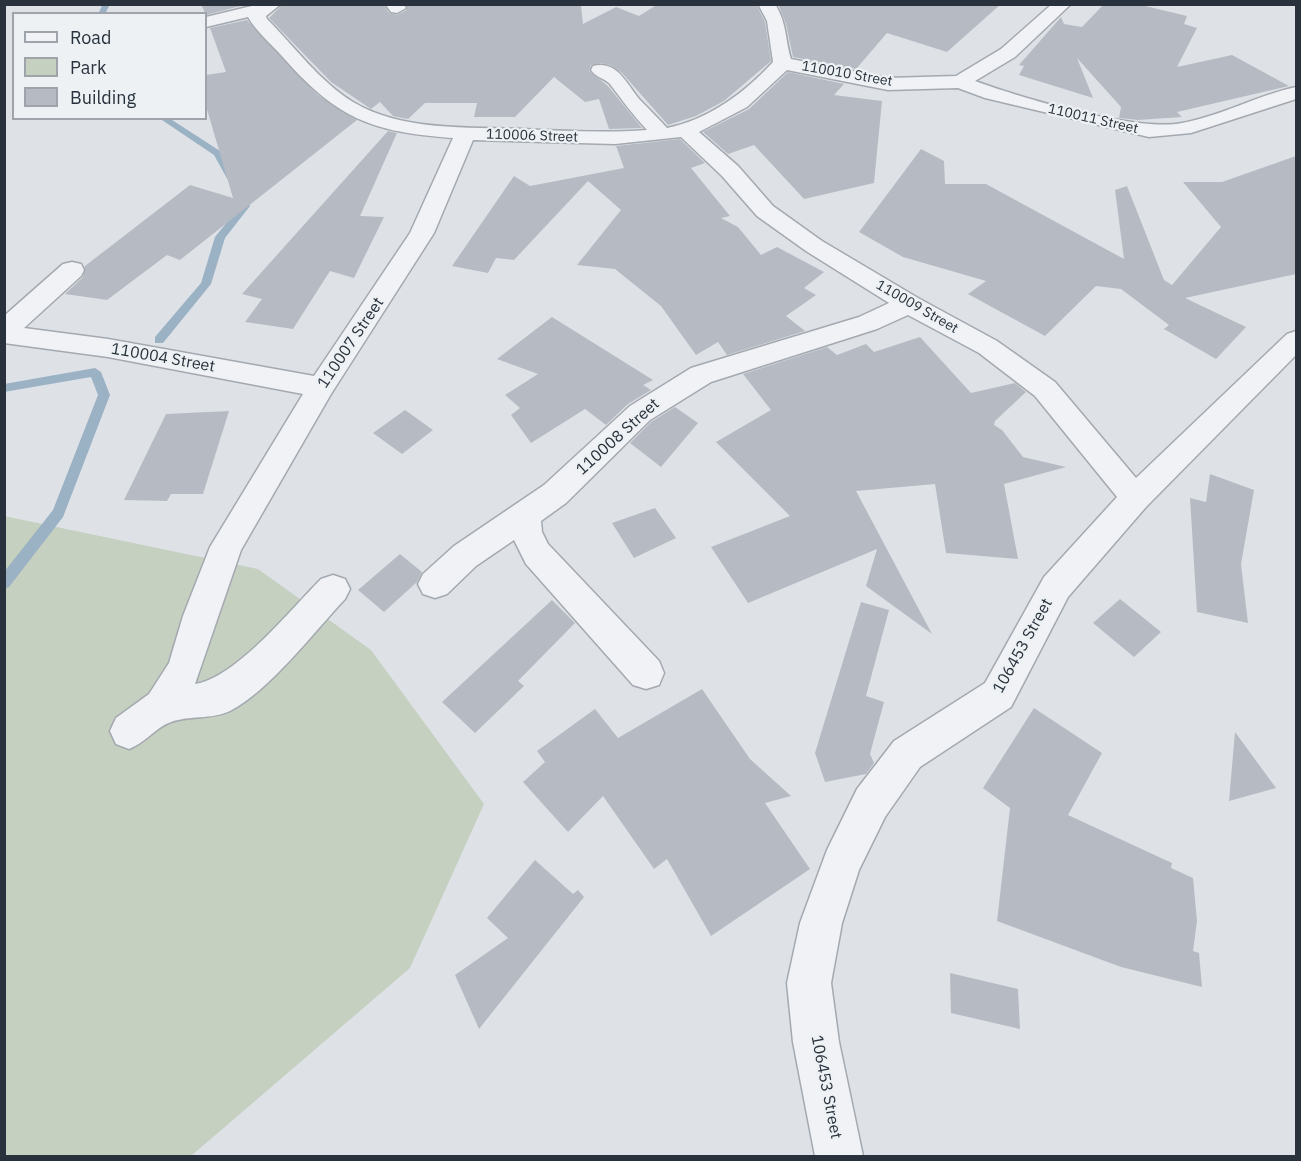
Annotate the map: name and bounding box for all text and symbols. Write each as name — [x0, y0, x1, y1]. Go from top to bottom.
legend — [12, 12, 207, 120]
text: Road — [70, 26, 111, 49]
text: Park — [70, 56, 106, 79]
street label: 110010 Street — [800, 58, 894, 90]
text: Building — [70, 86, 136, 109]
street label: 110011 Street — [1046, 100, 1140, 138]
street label: 110006 Street — [486, 126, 578, 146]
street label: 110009 Street — [873, 277, 961, 337]
street label: 110007 Street — [314, 294, 388, 392]
street label: 110004 Street — [110, 339, 216, 377]
street label: 110008 Street — [572, 395, 664, 479]
street label: 106453 Street — [989, 595, 1057, 697]
street label: 106453 Street — [807, 1034, 845, 1140]

